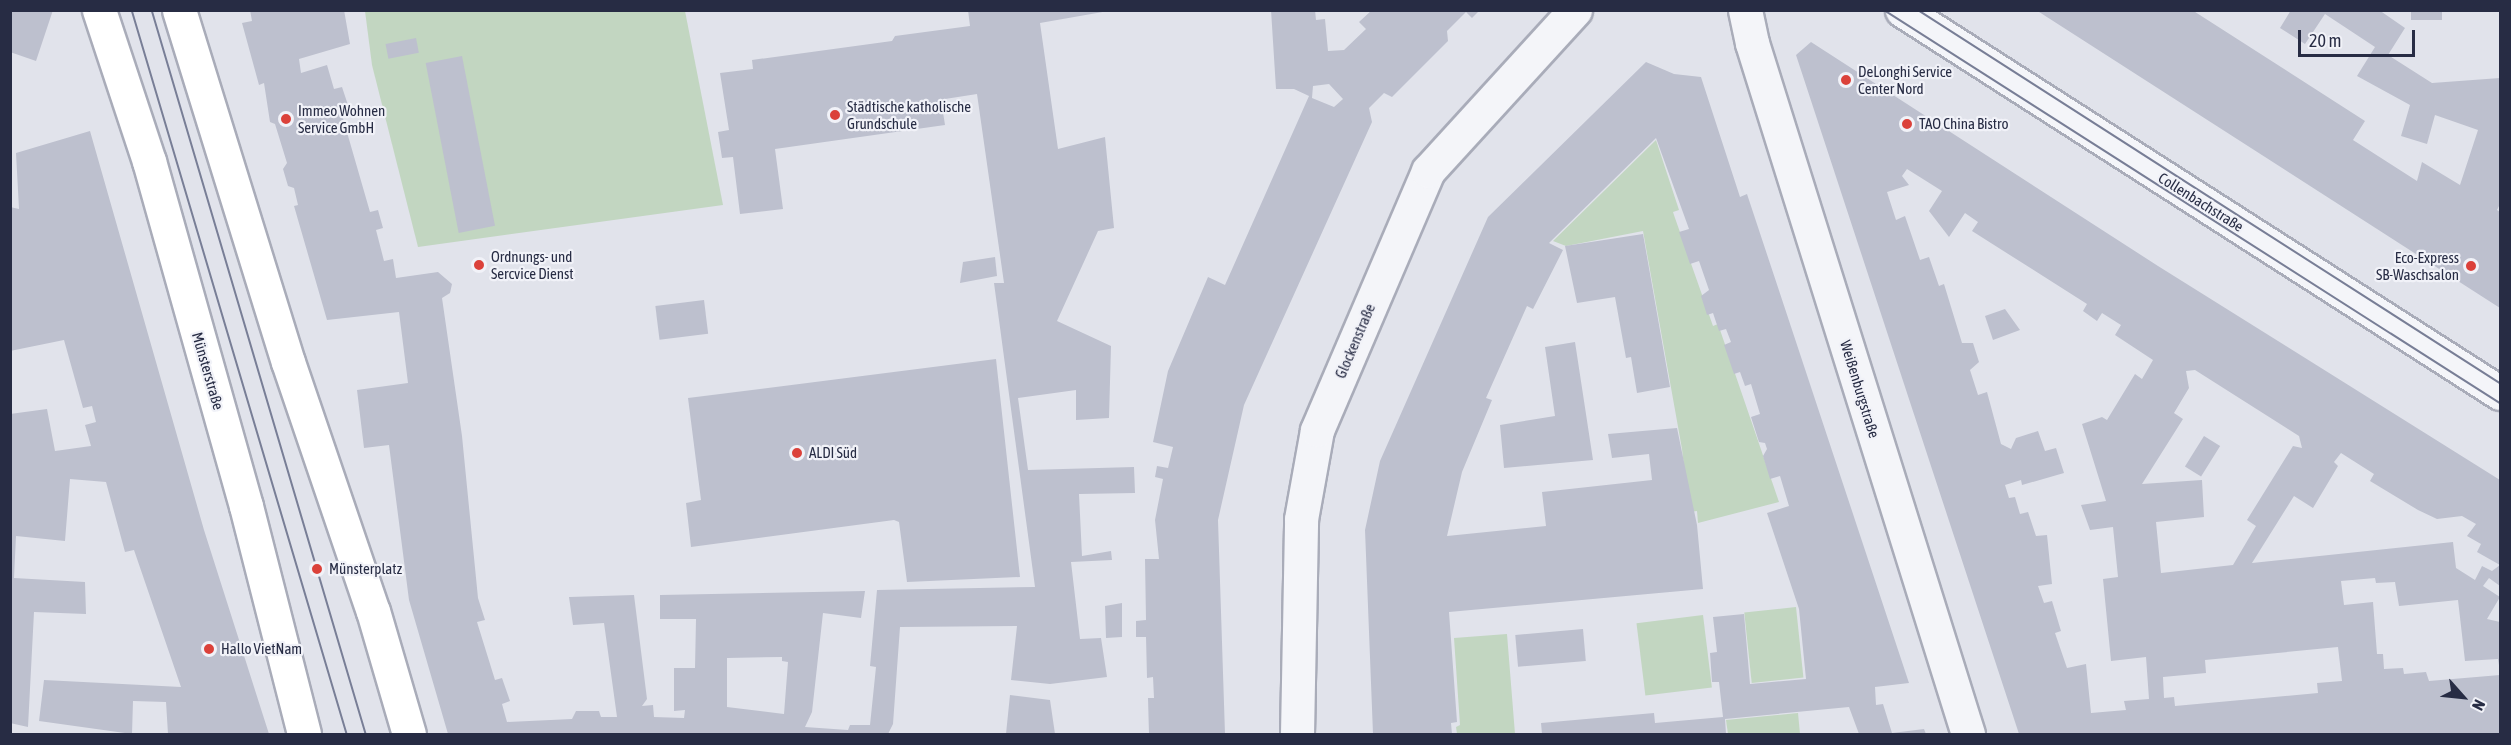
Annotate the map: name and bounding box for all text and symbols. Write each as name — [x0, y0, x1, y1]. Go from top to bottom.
scale bar — [2301, 18, 2418, 56]
text: 20 m — [2309, 30, 2341, 51]
place label: DeLonghi Service Center Nord — [1858, 62, 1952, 97]
marker: DeLonghi Service Center Nord — [1839, 73, 1853, 87]
place label: Städtische katholische Grundschule — [847, 97, 971, 132]
place label: Immeo Wohnen Service GmbH — [298, 101, 385, 136]
marker: Städtische katholische Grundschule — [828, 108, 842, 122]
marker: Immeo Wohnen Service GmbH — [279, 112, 293, 126]
place label: TAO China Bistro — [1919, 115, 2009, 133]
marker: TAO China Bistro — [1900, 117, 1914, 131]
street label: Collenbachstraße — [2155, 169, 2247, 235]
place label: Ordnungs- und Sercvice Dienst — [491, 247, 574, 282]
place label: Eco-Express SB-Waschsalon — [2376, 248, 2459, 283]
marker: Ordnungs- und Sercvice Dienst — [472, 258, 486, 272]
marker: Eco-Express SB-Waschsalon — [2464, 259, 2478, 273]
street label: Glockenstraße — [1331, 301, 1379, 381]
street label: Münsterstraße — [188, 330, 228, 412]
street label: Weißenburgstraße — [1837, 338, 1883, 440]
place label: ALDI Süd — [809, 444, 857, 462]
marker: ALDI Süd — [790, 446, 804, 460]
place label: Münsterplatz — [329, 560, 402, 578]
marker: Münsterplatz — [310, 562, 324, 576]
place label: Hallo VietNam — [221, 640, 302, 658]
marker: Hallo VietNam — [202, 642, 216, 656]
north arrow — [2433, 667, 2493, 727]
text: N — [2469, 697, 2489, 713]

